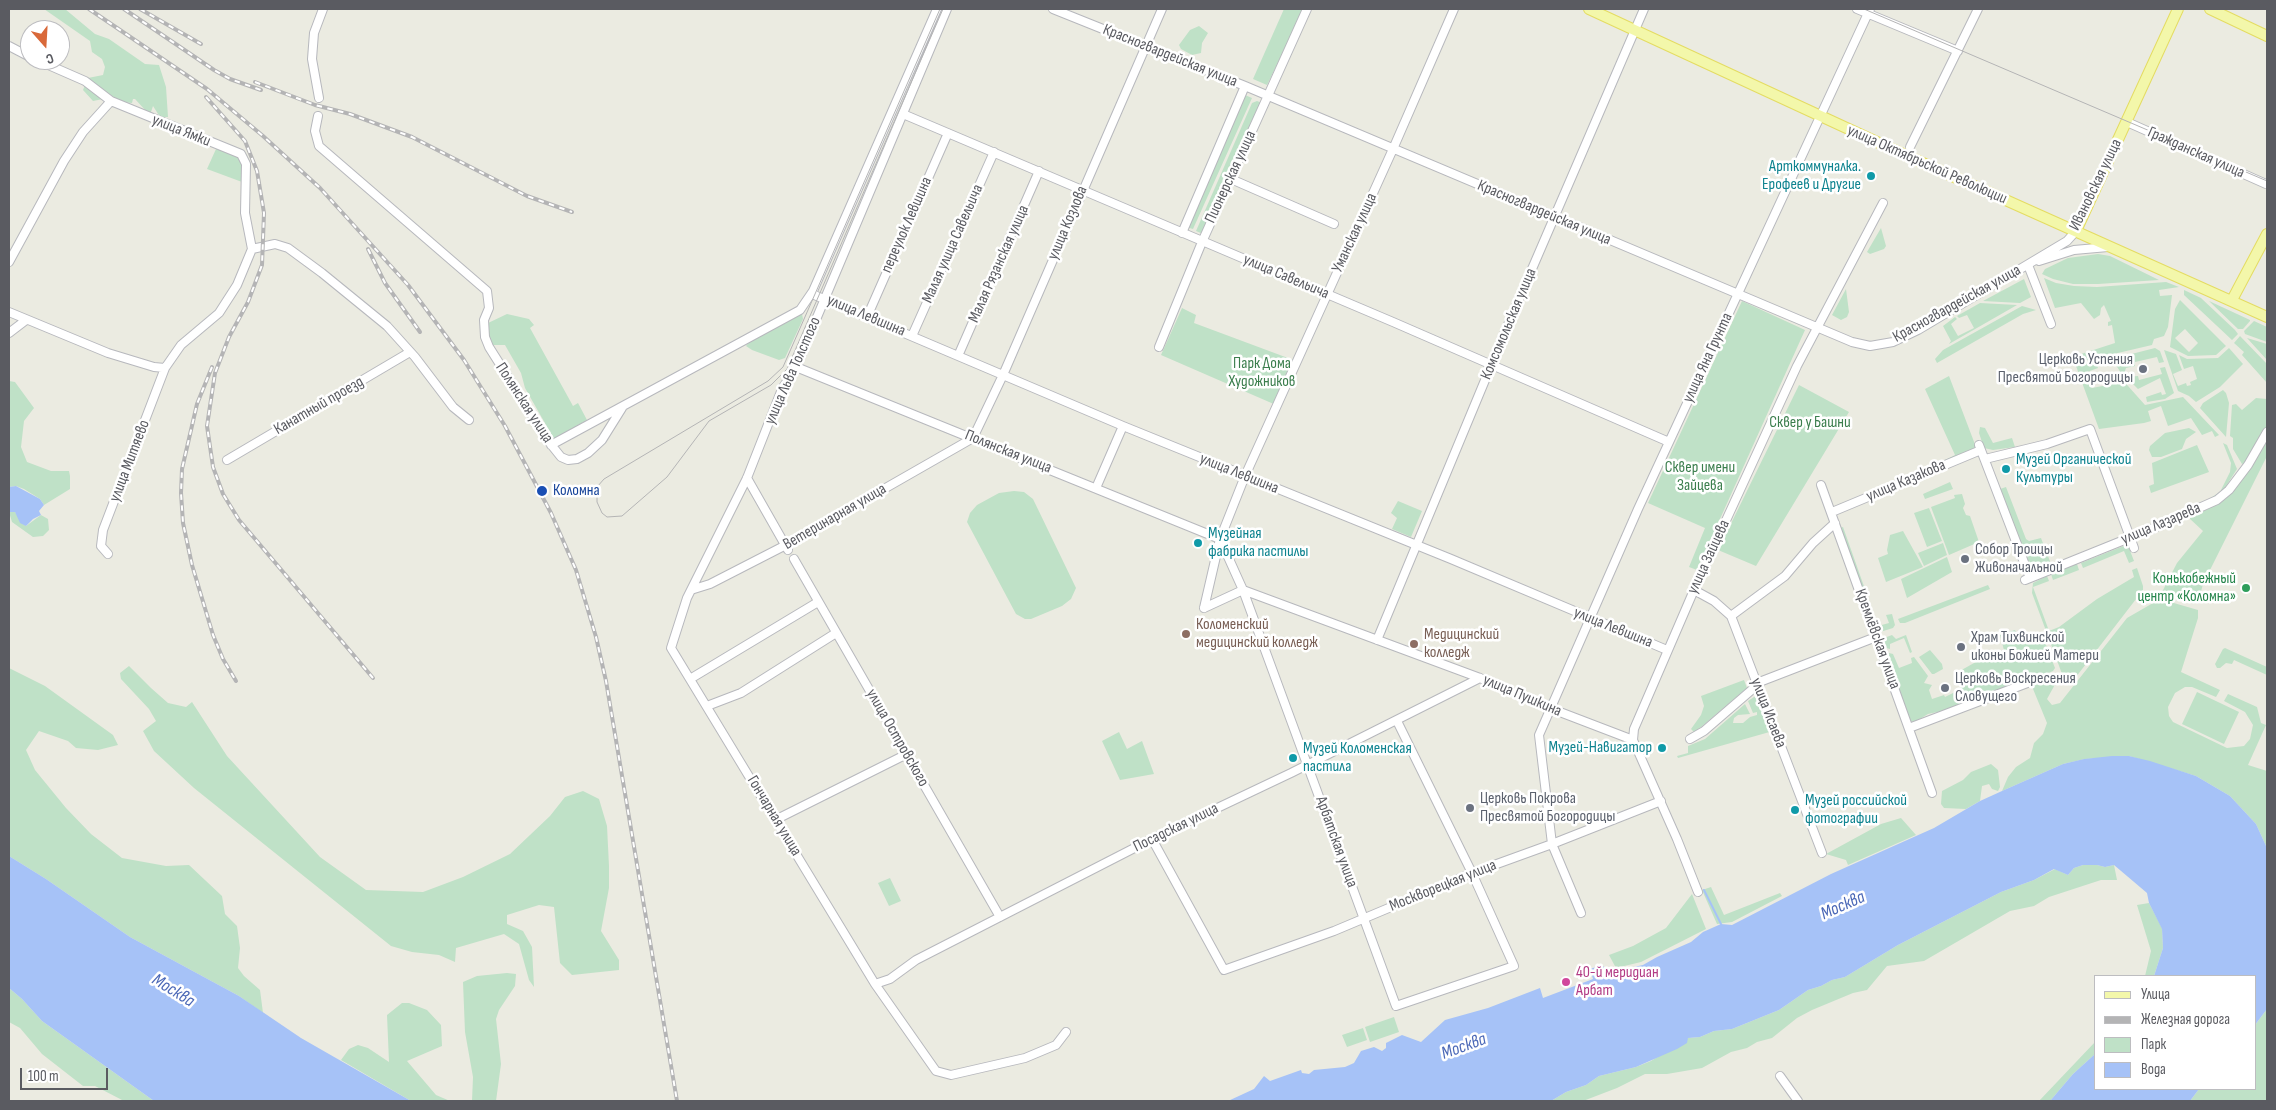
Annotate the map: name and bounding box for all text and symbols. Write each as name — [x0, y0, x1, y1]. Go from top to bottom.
north arrow — [20, 20, 70, 70]
street label: Красногвардейская улица — [1100, 20, 1240, 92]
text: С — [44, 50, 56, 68]
street label: улица Ямки — [149, 111, 213, 151]
street label: улица Октябрьской Революции — [1844, 121, 2010, 209]
street label: Гражданская улица — [2145, 123, 2247, 183]
street label: Пионерская улица — [1201, 128, 1261, 226]
street label: Ивановская улица — [2066, 136, 2126, 234]
place label: Арткоммуналка. Ерофеев и Другие — [1762, 157, 1861, 195]
marker: Арткоммуналка. Ерофеев и Другие — [1865, 170, 1877, 182]
street label: переулок Левшина — [877, 174, 937, 276]
street label: Красногвардейская улица — [1474, 176, 1614, 250]
street label: Малая улица Савельича — [918, 182, 988, 306]
street label: улица Козлова — [1044, 183, 1092, 263]
street label: Уманская улица — [1328, 190, 1382, 276]
street label: Малая Рязанская улица — [964, 202, 1034, 326]
street label: улица Савельича — [1240, 250, 1332, 304]
street label: Красногвардейская улица — [1890, 261, 2024, 347]
street label: Комсомольская улица — [1477, 265, 1541, 383]
street label: улица Левшина — [824, 291, 908, 341]
street label: улица Яна Грунта — [1679, 310, 1737, 406]
street label: улица Льва Толстого — [761, 314, 825, 428]
place label: Церковь Успения Пресвятой Богородицы — [1998, 350, 2133, 388]
park label: Парк Дома Художников — [1229, 354, 1295, 392]
street label: Полянская улица — [491, 359, 557, 447]
marker: Церковь Успения Пресвятой Богородицы — [2137, 363, 2149, 375]
street label: Канатный проезд — [271, 373, 367, 439]
park label: Сквер у Башни — [1769, 413, 1851, 433]
street label: улица Митяево — [106, 417, 154, 505]
street label: Полянская улица — [962, 426, 1054, 478]
street label: улица Левшина — [1197, 449, 1281, 499]
place label: Музей Органической Культуры — [2016, 450, 2131, 488]
street label: улица Казакова — [1863, 456, 1949, 506]
park label: Сквер имени Зайцева — [1665, 458, 1735, 496]
marker: Музей Органической Культуры — [2000, 463, 2012, 475]
street label: Ветеринарная улица — [780, 480, 890, 554]
place label: Коломна — [553, 481, 600, 501]
marker: Коломна — [535, 484, 549, 498]
street label: улица Лазарева — [2118, 499, 2204, 549]
street label: улица Зайцева — [1683, 517, 1735, 597]
place label: Музейная фабрика пастилы — [1208, 524, 1308, 562]
marker: Музейная фабрика пастилы — [1192, 537, 1204, 549]
place label: Собор Троицы Живоначальной — [1975, 540, 2063, 578]
marker: Собор Троицы Живоначальной — [1959, 553, 1971, 565]
place label: Конькобежный центр «Коломна» — [2137, 569, 2236, 607]
marker: Конькобежный центр «Коломна» — [2240, 582, 2252, 594]
street label: Кремлёвская улица — [1850, 586, 1904, 692]
street label: улица Левшина — [1571, 603, 1655, 653]
place label: Коломенский медицинский колледж — [1196, 615, 1318, 653]
place label: Медицинский колледж — [1424, 625, 1499, 663]
marker: Коломенский медицинский колледж — [1180, 628, 1192, 640]
place label: Храм Тихвинской иконы Божией Матери — [1971, 628, 2099, 666]
marker: Медицинский колледж — [1408, 638, 1420, 650]
marker: Храм Тихвинской иконы Божией Матери — [1955, 641, 1967, 653]
place label: Церковь Воскресения Словущего — [1955, 669, 2076, 707]
street label: улица Пушкина — [1480, 671, 1564, 721]
street label: улица Исаева — [1746, 675, 1790, 751]
marker: Церковь Воскресения Словущего — [1939, 682, 1951, 694]
street label: улица Островского — [861, 686, 933, 790]
place label: Музей-Навигатор — [1548, 738, 1652, 758]
place label: Музей Коломенская пастила — [1303, 739, 1412, 777]
marker: Музей-Навигатор — [1656, 742, 1668, 754]
marker: Музей Коломенская пастила — [1287, 752, 1299, 764]
street label: Гончарная улица — [743, 772, 805, 860]
place label: Церковь Покрова Пресвятой Богородицы — [1480, 789, 1615, 827]
place label: Музей российской фотографии — [1805, 791, 1907, 829]
street label: Арбатская улица — [1311, 794, 1361, 890]
street label: Посадская улица — [1130, 799, 1222, 857]
marker: Церковь Покрова Пресвятой Богородицы — [1464, 802, 1476, 814]
marker: Музей российской фотографии — [1789, 804, 1801, 816]
street label: Москворецкая улица — [1387, 856, 1499, 916]
water label: Москва — [1818, 887, 1868, 925]
place label: 40-й меридиан Арбат — [1576, 963, 1659, 1001]
water label: Москва — [148, 970, 198, 1012]
legend — [2094, 975, 2256, 1090]
marker: 40-й меридиан Арбат — [1560, 976, 1572, 988]
text: Улица — [2141, 985, 2170, 1004]
text: Железная дорога — [2141, 1010, 2230, 1029]
water label: Москва — [1439, 1029, 1489, 1065]
text: Парк — [2141, 1035, 2166, 1054]
scale bar — [22, 1058, 110, 1090]
text: Вода — [2141, 1060, 2166, 1079]
text: 100 m — [28, 1067, 59, 1086]

